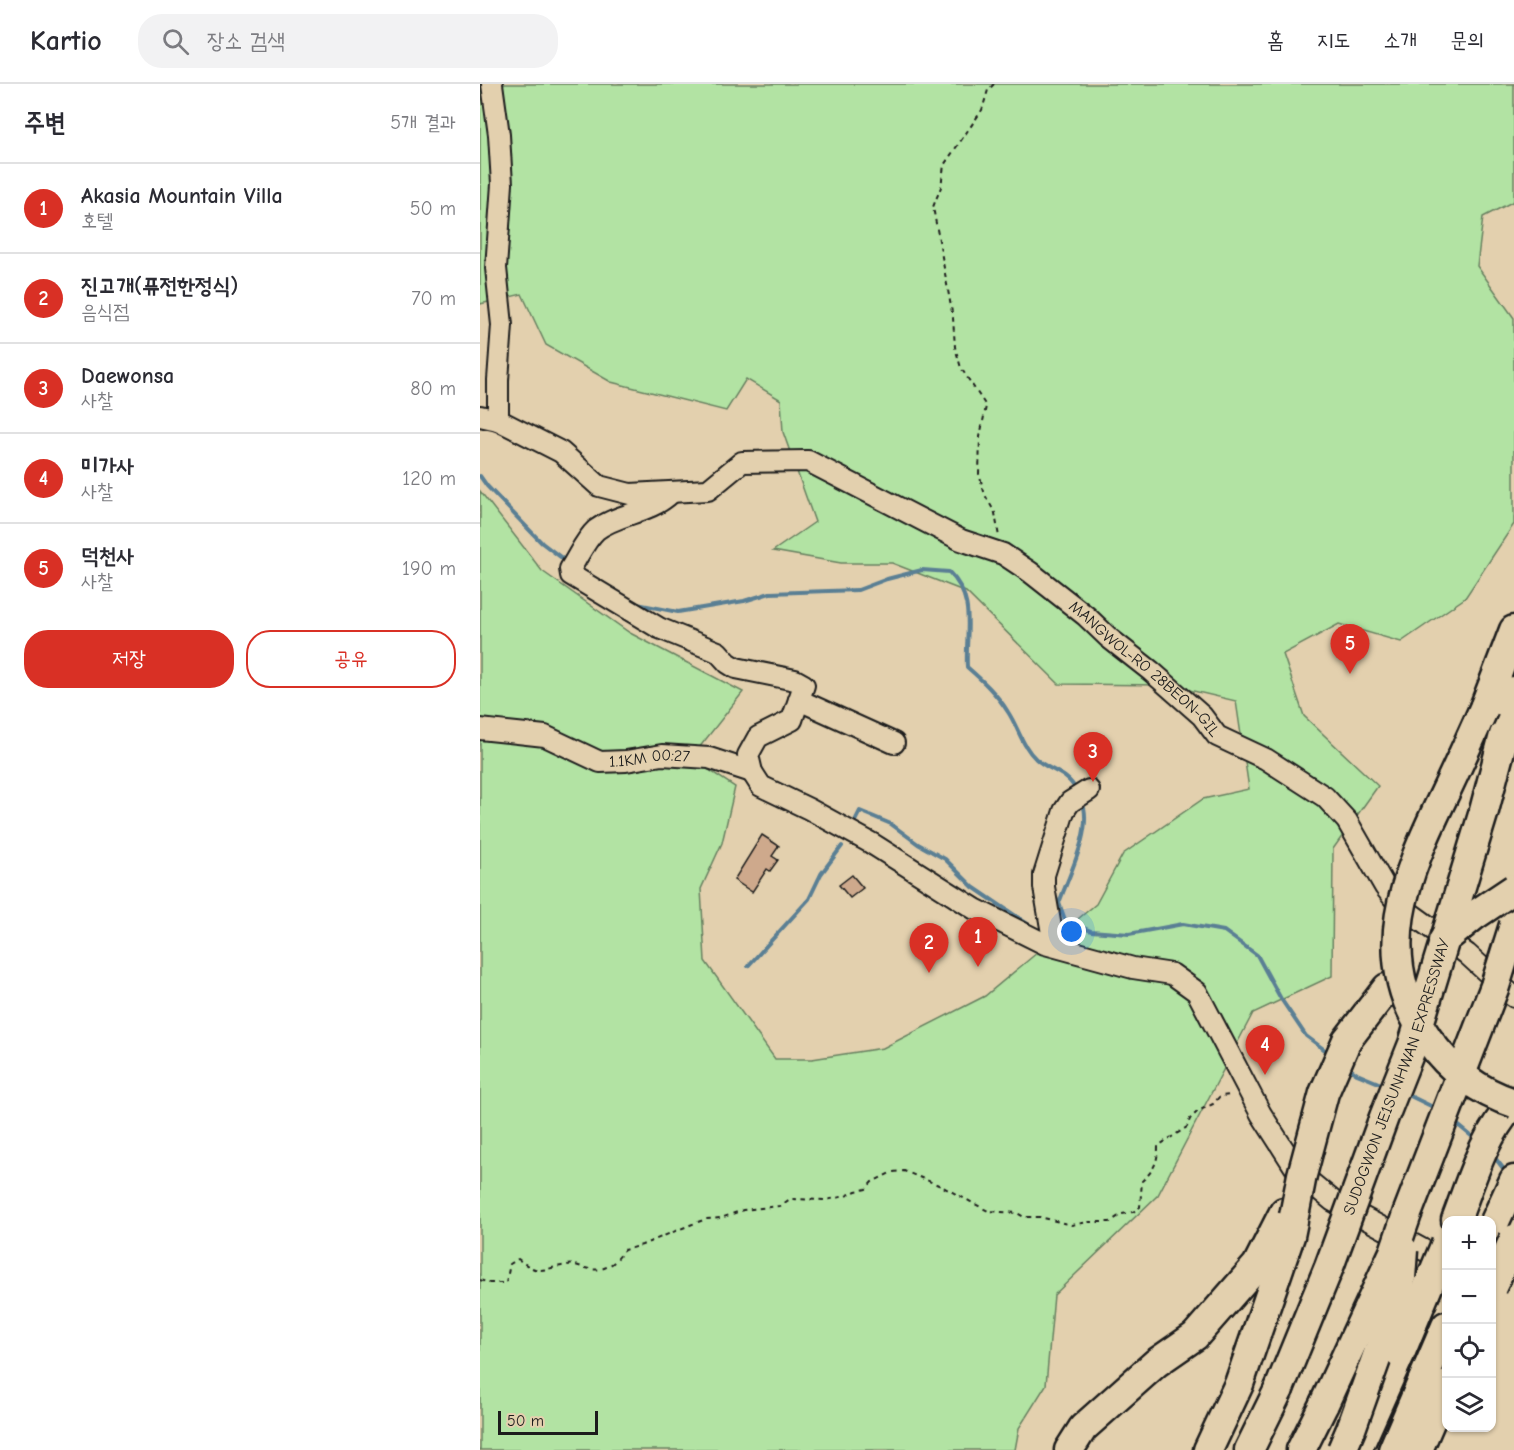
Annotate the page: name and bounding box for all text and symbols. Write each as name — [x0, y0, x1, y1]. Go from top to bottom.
search box — [138, 14, 558, 68]
text: Kartio — [30, 25, 102, 57]
icon: search — [159, 25, 192, 58]
text: 장소 검색 — [207, 28, 285, 54]
text: 홈 — [1267, 28, 1284, 52]
text: 지도 — [1317, 28, 1350, 52]
text: 소개 — [1383, 28, 1417, 52]
text: 문의 — [1450, 28, 1484, 52]
text: 주변 — [24, 108, 66, 138]
text: 5개 결과 — [390, 111, 456, 134]
text: Akasia Mountain Villa — [81, 183, 283, 209]
text: 1 — [40, 197, 47, 220]
text: 50 m — [410, 197, 456, 220]
text: 호텔 — [81, 209, 113, 232]
text: 진고개(퓨전한정식) — [81, 273, 238, 299]
text: 2 — [39, 287, 48, 310]
text: 70 m — [411, 287, 456, 310]
text: 음식점 — [81, 300, 129, 323]
text: Daewonsa — [81, 363, 174, 389]
text: 3 — [39, 377, 48, 400]
text: 80 m — [410, 377, 456, 400]
text: 사찰 — [81, 389, 113, 412]
text: 미가사 — [81, 453, 134, 479]
text: 4 — [39, 467, 48, 490]
text: 120 m — [402, 467, 456, 490]
text: 사찰 — [81, 480, 113, 503]
text: 덕천사 — [81, 543, 134, 569]
text: 5 — [38, 557, 49, 580]
text: 190 m — [402, 557, 456, 580]
text: 사찰 — [81, 570, 113, 593]
street label: MANGWOL-RO 28BEON-GIL — [1066, 597, 1223, 740]
pin: 5 — [1330, 624, 1370, 674]
button: 저장 — [24, 630, 234, 688]
button: 공유 — [246, 630, 456, 688]
pin: 3 — [1074, 732, 1112, 782]
street label: 1.1KM 00:27 — [609, 746, 691, 771]
your location — [1057, 917, 1086, 946]
pin: 1 — [958, 918, 998, 967]
pin: 2 — [910, 924, 948, 973]
street label: SUDOGWON JE1SUNHWAN EXPRESSWAY — [1340, 936, 1454, 1217]
pin: 4 — [1246, 1026, 1284, 1075]
map controls — [1442, 1216, 1496, 1432]
button: + — [1442, 1216, 1496, 1270]
button: − — [1442, 1270, 1496, 1324]
button: locate — [1442, 1324, 1496, 1378]
button: layers — [1442, 1378, 1496, 1432]
scale bar — [498, 1408, 598, 1436]
text: 50 m — [507, 1412, 544, 1430]

